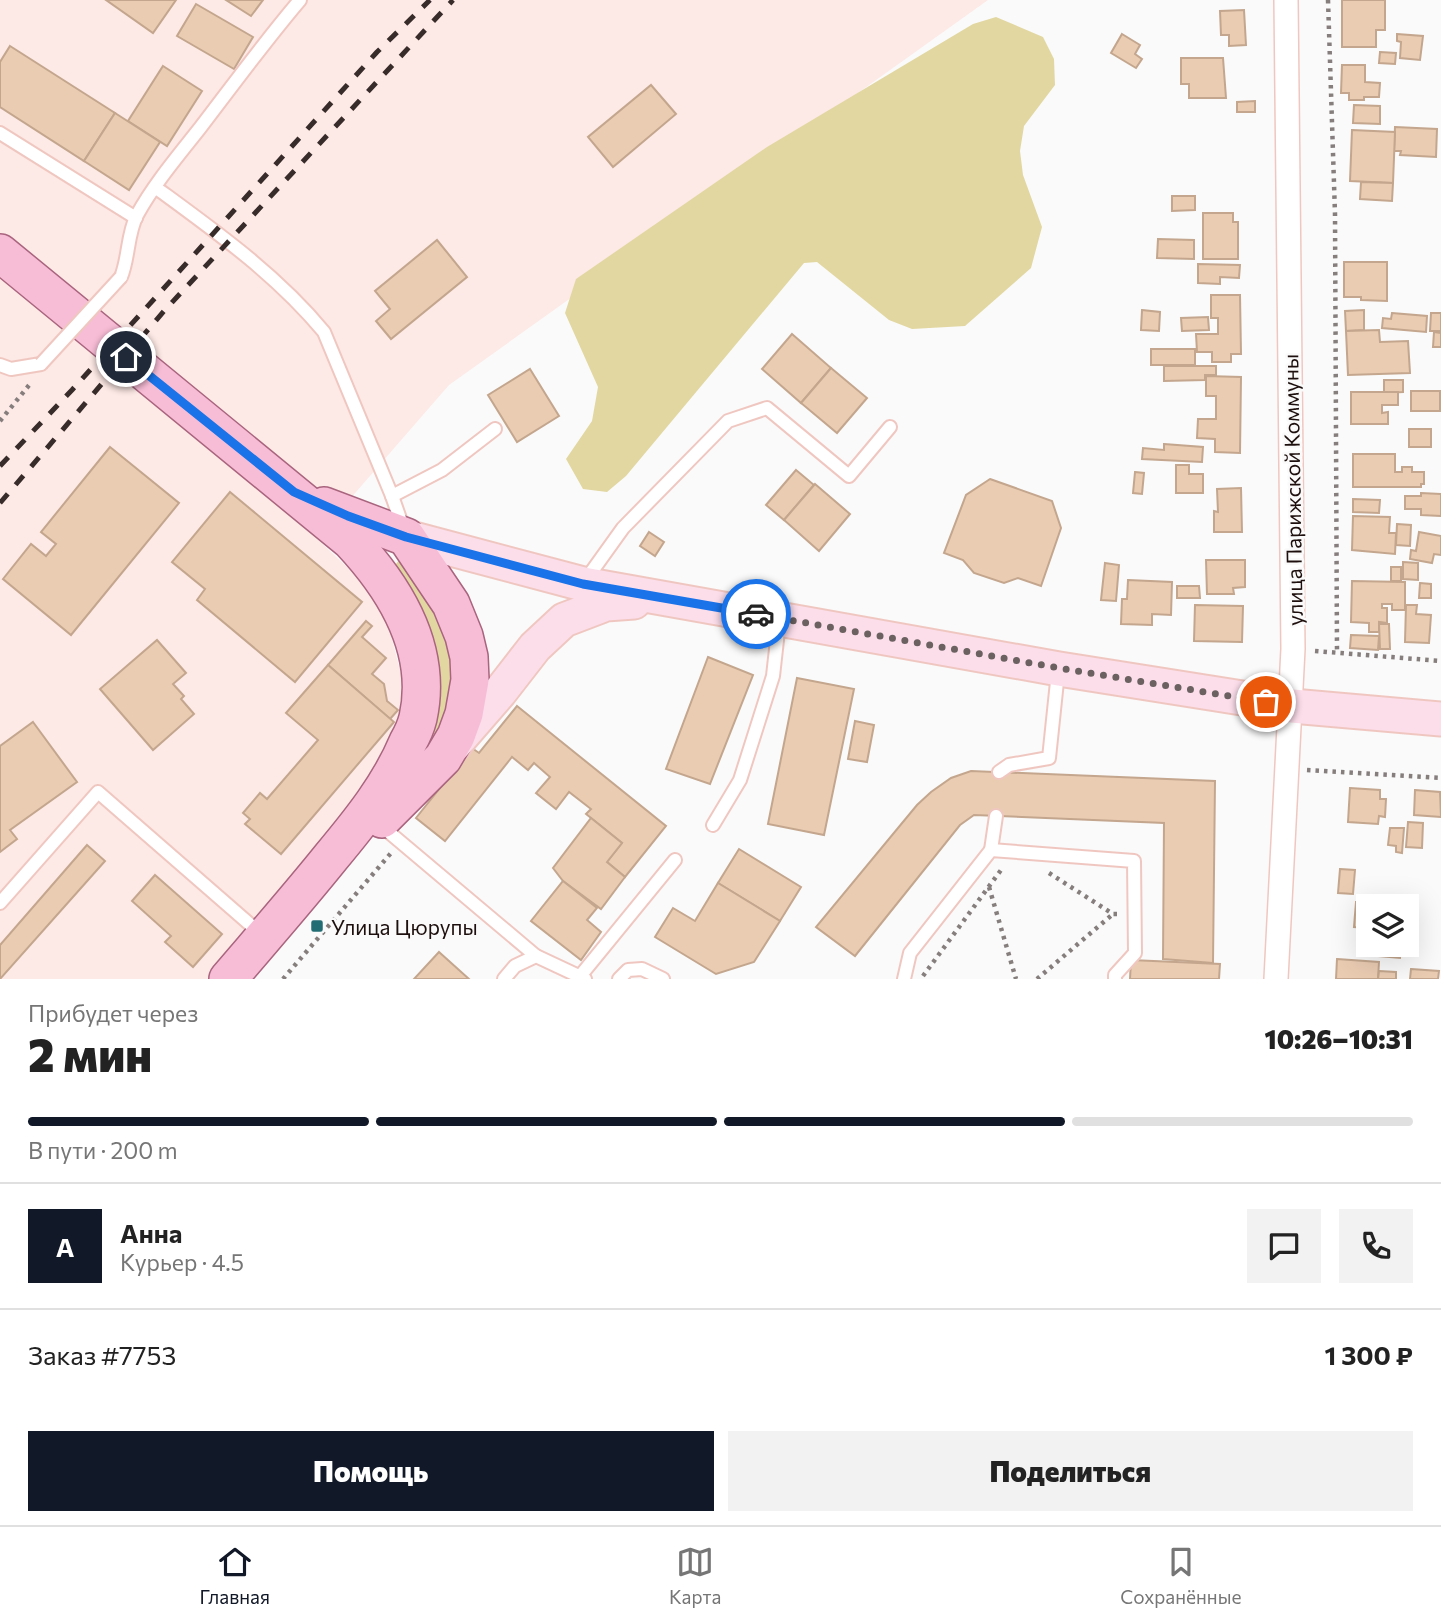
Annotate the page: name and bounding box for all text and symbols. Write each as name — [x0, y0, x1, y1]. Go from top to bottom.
pin — [96, 327, 156, 387]
icon: home — [107, 338, 145, 376]
street label: улица Парижской Коммуны — [1277, 354, 1307, 626]
courier — [721, 579, 791, 649]
icon: car — [737, 595, 775, 633]
pin — [1236, 672, 1296, 732]
icon: bag — [1247, 683, 1285, 721]
map controls — [1356, 894, 1419, 957]
button: layers — [1356, 894, 1419, 957]
place label: Улица Цюрупы — [331, 914, 478, 939]
marker: Улица Цюрупы — [309, 918, 325, 934]
text: Прибудет через — [28, 999, 198, 1027]
text: 10:26–10:31 — [1265, 1023, 1413, 1054]
text: 2 мин — [28, 1025, 152, 1081]
text: В пути · 200 m — [28, 1136, 178, 1164]
button: chat — [1247, 1209, 1321, 1283]
button: phone — [1339, 1209, 1413, 1283]
text: Анна — [120, 1217, 182, 1248]
text: А — [56, 1231, 74, 1262]
text: Курьер · 4.5 — [120, 1248, 244, 1276]
text: Заказ #7753 — [28, 1339, 176, 1370]
text: 1 300 ₽ — [1324, 1339, 1413, 1370]
button: Помощь — [28, 1431, 714, 1511]
button: Поделиться — [728, 1431, 1413, 1511]
tab: Главная — [199, 1543, 270, 1608]
tab: Карта — [669, 1543, 721, 1608]
tab: Сохранённые — [1120, 1543, 1241, 1608]

